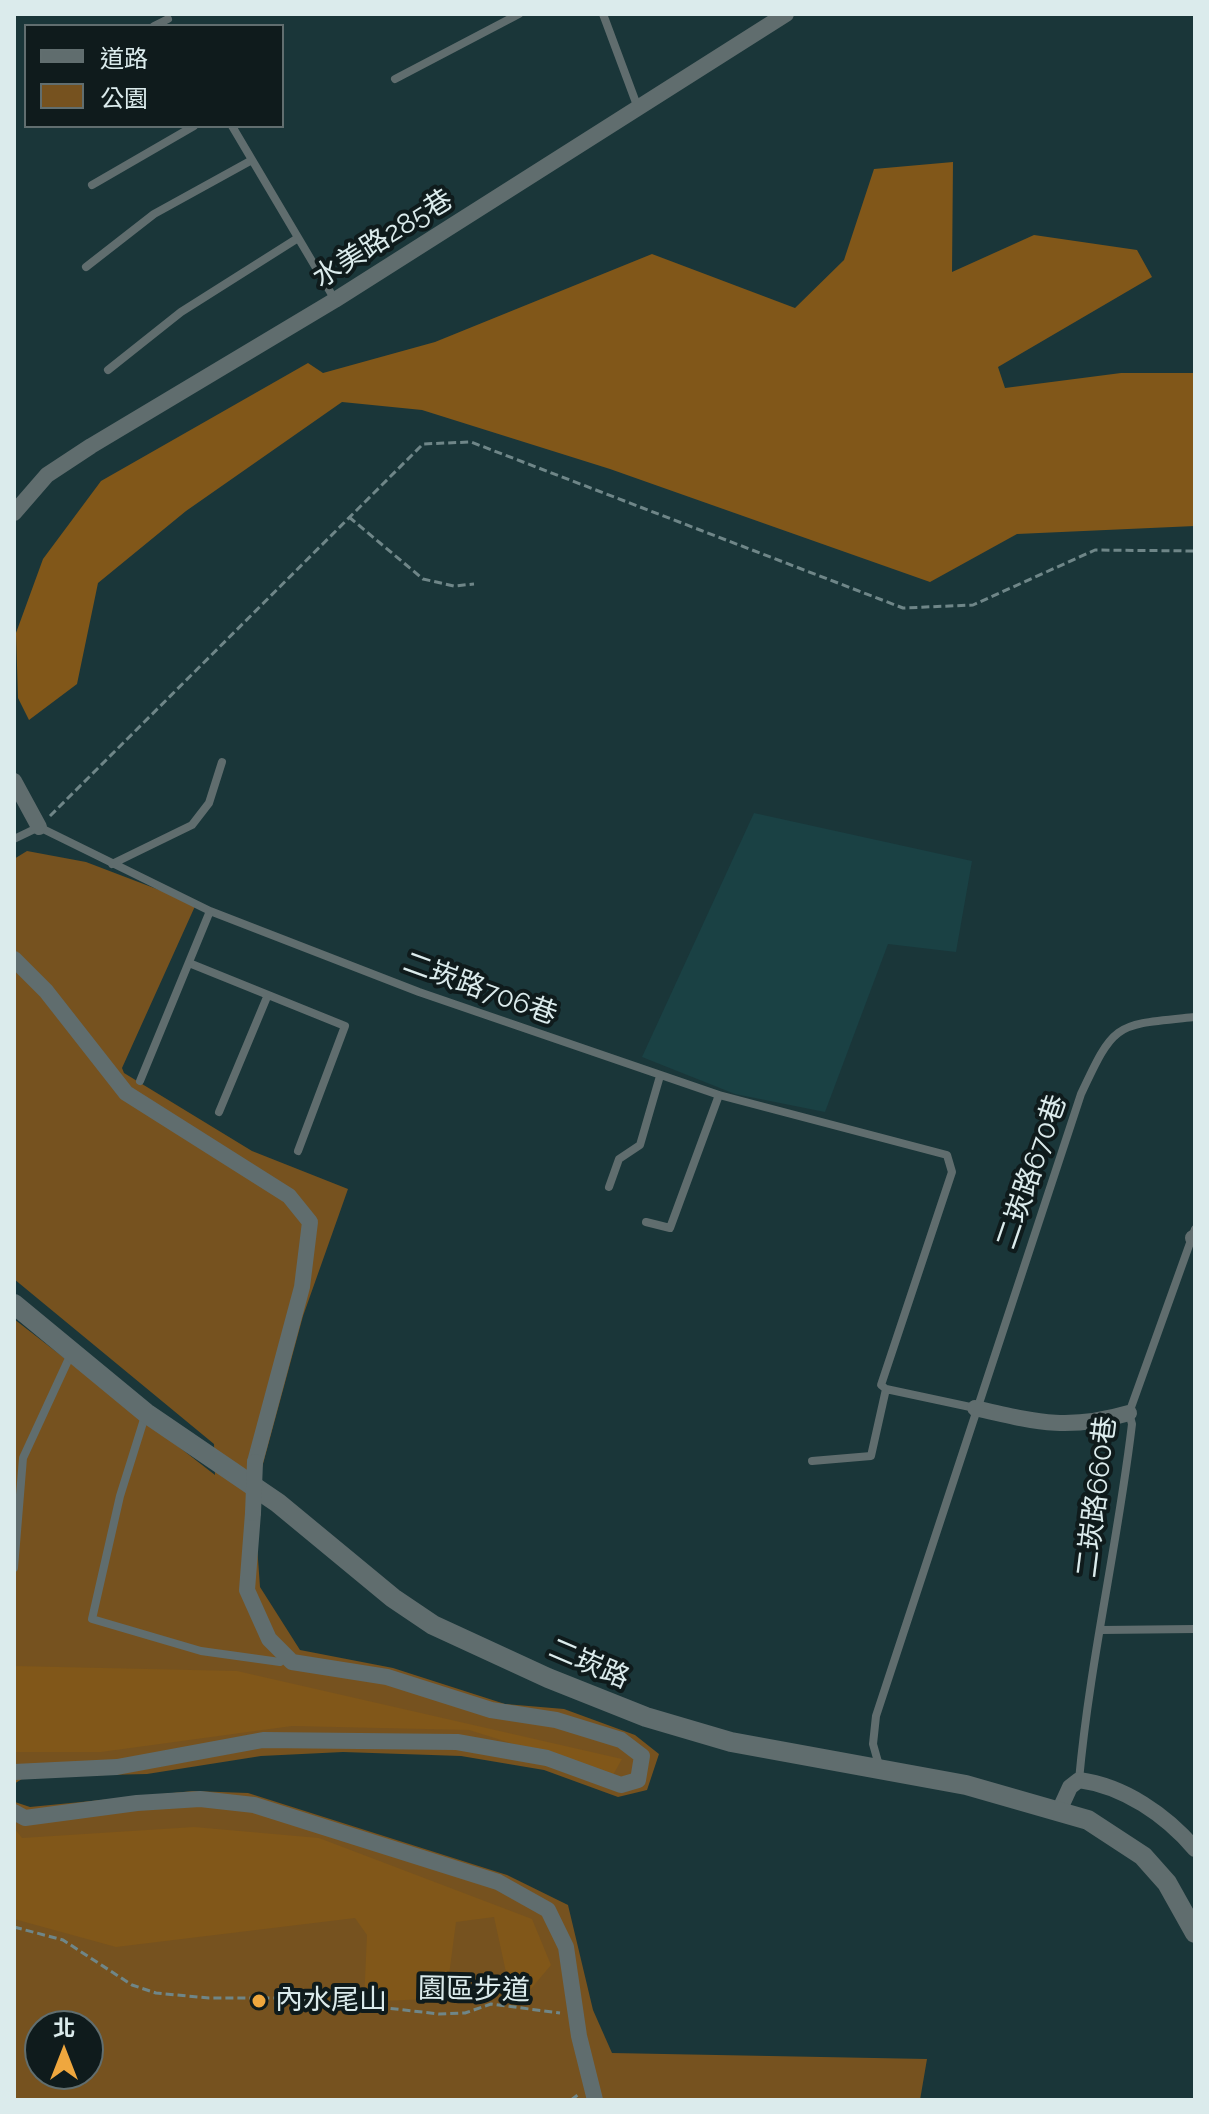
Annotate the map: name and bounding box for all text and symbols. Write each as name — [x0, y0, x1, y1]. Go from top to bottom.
legend — [24, 24, 284, 128]
text: 道路 — [100, 44, 148, 73]
text: 公園 — [100, 84, 148, 113]
street label: 水美路285巷 — [307, 183, 459, 295]
street label: 二崁路706巷 — [399, 946, 561, 1032]
street label: 二崁路670巷 — [990, 1090, 1074, 1254]
street label: 二崁路660巷 — [1070, 1414, 1124, 1580]
street label: 二崁路 — [544, 1632, 634, 1696]
street label: 園區步道 — [418, 1972, 530, 2008]
place label: 內水尾山 — [275, 1984, 387, 2018]
marker: 內水尾山 — [250, 1992, 268, 2010]
north arrow — [24, 2010, 104, 2090]
text: 北 — [53, 2015, 75, 2041]

